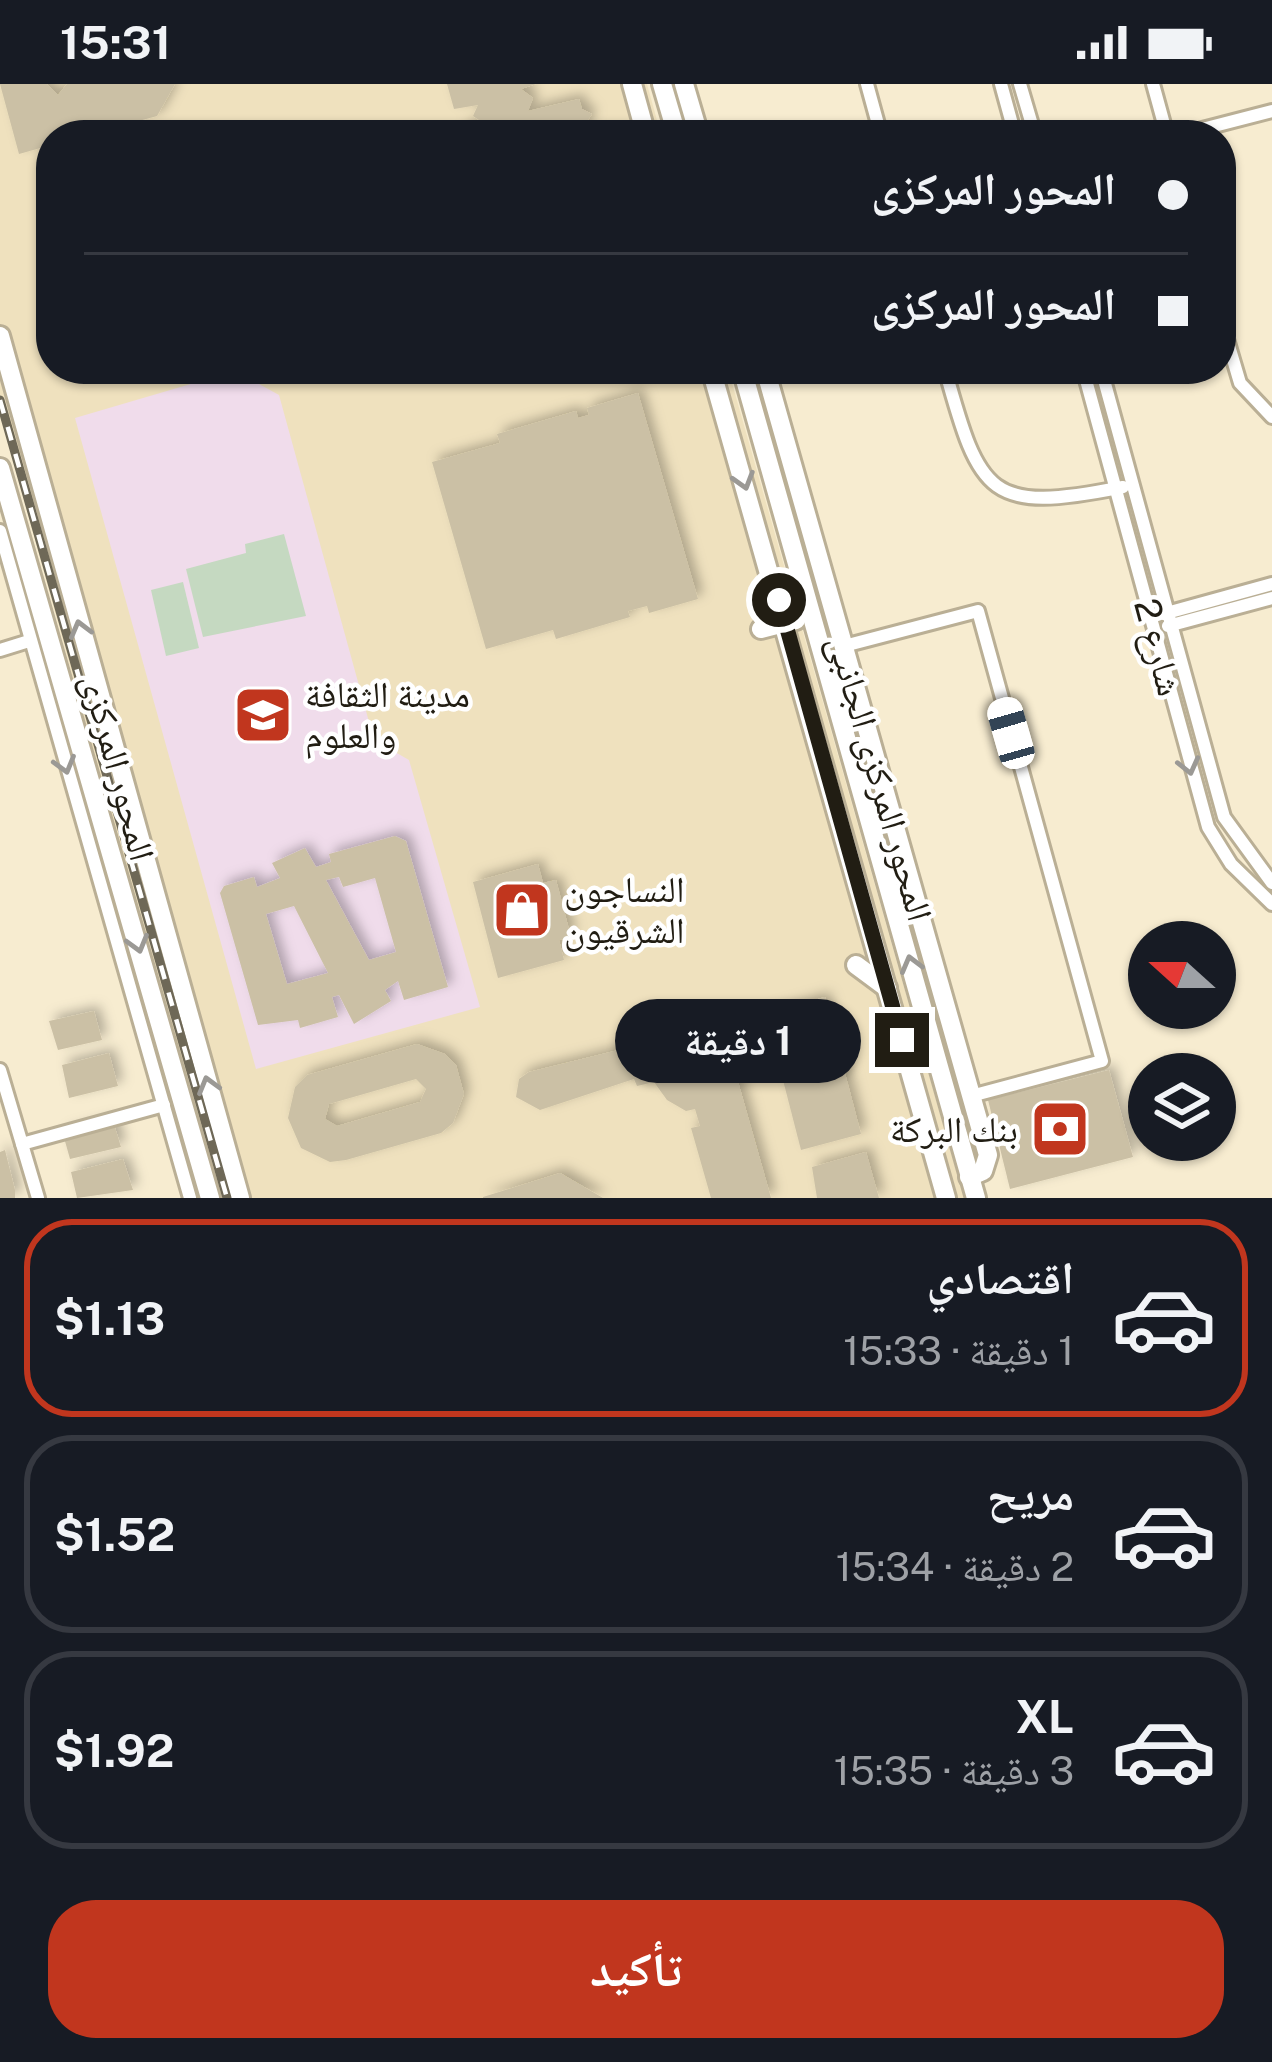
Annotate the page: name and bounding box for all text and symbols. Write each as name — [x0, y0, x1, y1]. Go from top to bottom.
text: 15:31 — [60, 16, 171, 69]
text: المحور المركزى — [871, 162, 1116, 215]
text: المحور المركزى — [871, 277, 1116, 330]
one-way arrow — [730, 470, 755, 491]
route start — [752, 573, 806, 627]
street label: شارع 2 — [1124, 594, 1192, 701]
one-way arrow — [70, 619, 95, 640]
street label: المحور المركزى الجانبى — [819, 630, 942, 926]
street label: المحور المركزى — [73, 669, 164, 865]
place label: مدينة الثقافة والعلوم — [305, 673, 470, 759]
school or university icon: مدينة الثقافة والعلوم — [232, 684, 294, 746]
car — [984, 693, 1038, 773]
one-way arrow — [51, 753, 76, 774]
one-way arrow — [1175, 755, 1200, 776]
place label: النساجون الشرقيون — [564, 868, 685, 952]
shop icon: النساجون الشرقيون — [491, 879, 553, 941]
north arrow — [1128, 921, 1236, 1029]
map controls — [1128, 921, 1236, 1161]
one-way arrow — [124, 932, 149, 953]
one-way arrow — [901, 954, 926, 974]
callout: 1 دقيقة — [614, 998, 860, 1082]
route end — [875, 1013, 929, 1067]
text: 1 دقيقة — [684, 1018, 792, 1064]
button: layers — [1128, 1053, 1236, 1161]
one-way arrow — [197, 1076, 222, 1097]
bank icon: بنك البركة — [1029, 1098, 1091, 1160]
place label: بنك البركة — [890, 1108, 1018, 1150]
text: اقتصادي — [927, 1251, 1074, 1304]
icon: car — [1110, 1264, 1218, 1372]
text: $1.13 — [54, 1292, 165, 1345]
text: 1 دقيقة · 15:33 — [843, 1328, 1074, 1374]
text: مريح — [987, 1467, 1074, 1520]
icon: car — [1110, 1480, 1218, 1588]
text: $1.52 — [54, 1508, 175, 1561]
text: 2 دقيقة · 15:34 — [836, 1544, 1074, 1590]
text: XL — [1016, 1690, 1074, 1743]
icon: car — [1110, 1696, 1218, 1804]
text: $1.92 — [54, 1724, 174, 1777]
text: 3 دقيقة · 15:35 — [834, 1748, 1074, 1794]
button: تأكيد — [48, 1900, 1224, 2038]

